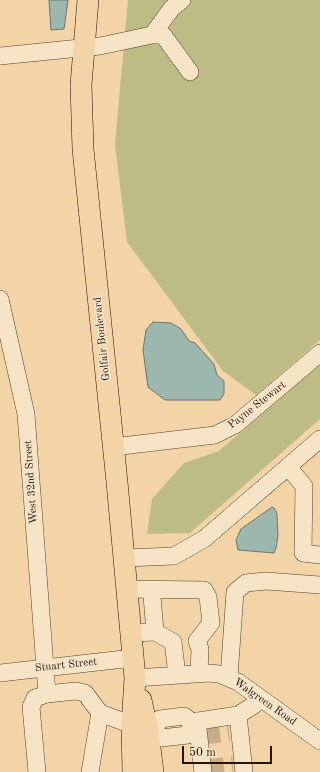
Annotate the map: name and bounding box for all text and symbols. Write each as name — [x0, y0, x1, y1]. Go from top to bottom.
street label: Golfair Boulevard — [91, 296, 113, 382]
street label: Payne Stewart — [225, 378, 289, 432]
street label: West 32nd Street — [21, 440, 41, 524]
street label: Stuart Street — [34, 655, 98, 675]
street label: Walgreen Road — [231, 676, 299, 728]
scale bar — [184, 738, 274, 764]
text: 50 m — [189, 747, 216, 759]

